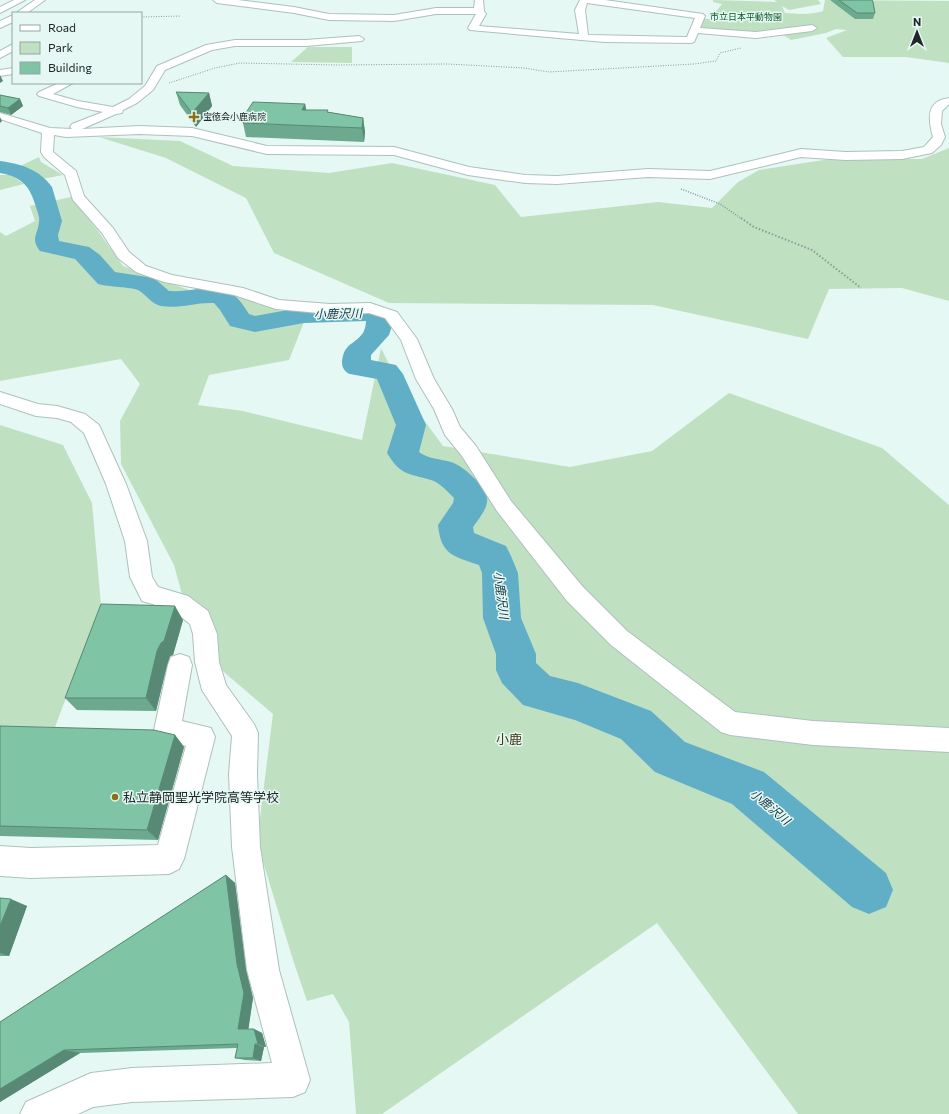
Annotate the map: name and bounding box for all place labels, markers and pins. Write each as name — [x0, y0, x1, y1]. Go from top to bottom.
marker: 宝徳会小鹿病院 — [188, 111, 200, 123]
place label: 宝徳会小鹿病院 — [203, 111, 266, 122]
place label: 私立静岡聖光学院高等学校 — [123, 789, 279, 805]
marker: 私立静岡聖光学院高等学校 — [110, 792, 120, 802]

